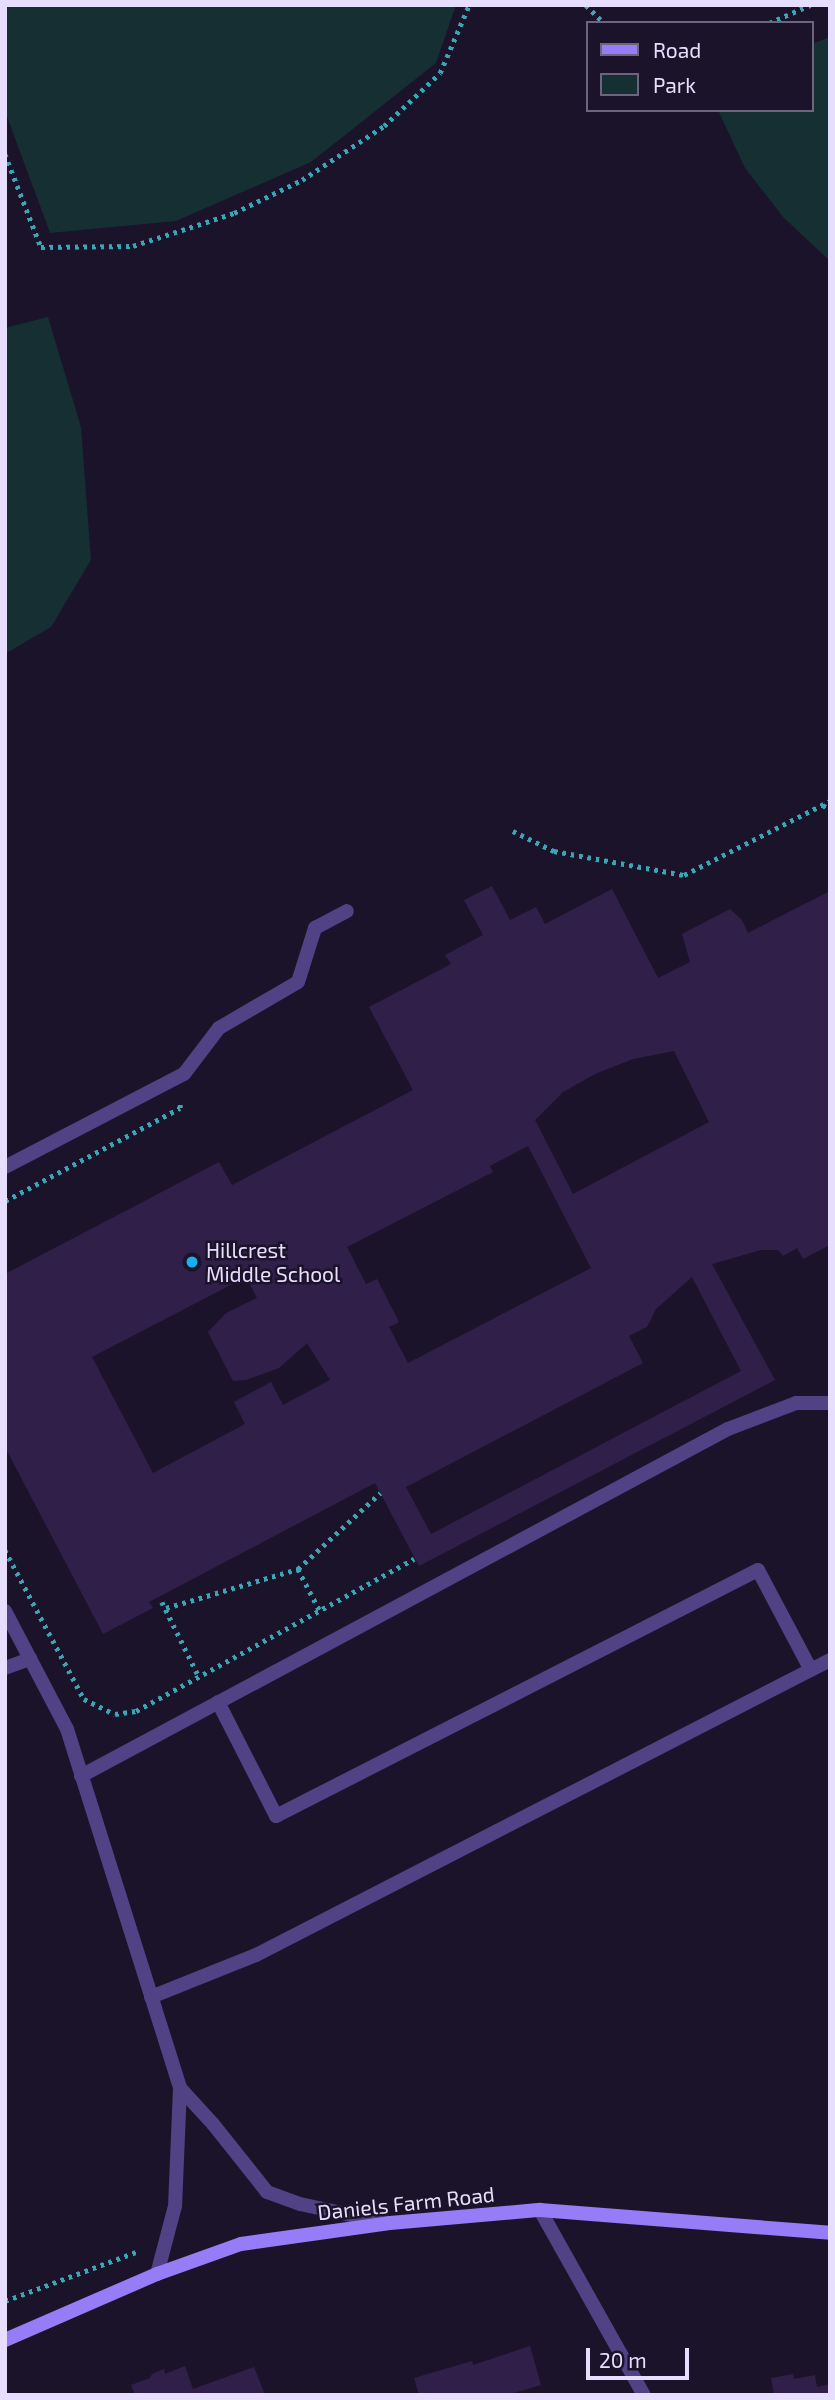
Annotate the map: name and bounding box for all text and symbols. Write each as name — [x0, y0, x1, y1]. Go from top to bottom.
legend — [586, 21, 814, 112]
text: Road — [653, 37, 701, 62]
text: Park — [653, 72, 696, 97]
place label: Hillcrest Middle School — [206, 1237, 340, 1287]
marker: Hillcrest Middle School — [184, 1254, 200, 1270]
street label: Daniels Farm Road — [316, 2181, 496, 2225]
scale bar — [590, 2334, 693, 2378]
text: 20 m — [599, 2347, 647, 2372]

